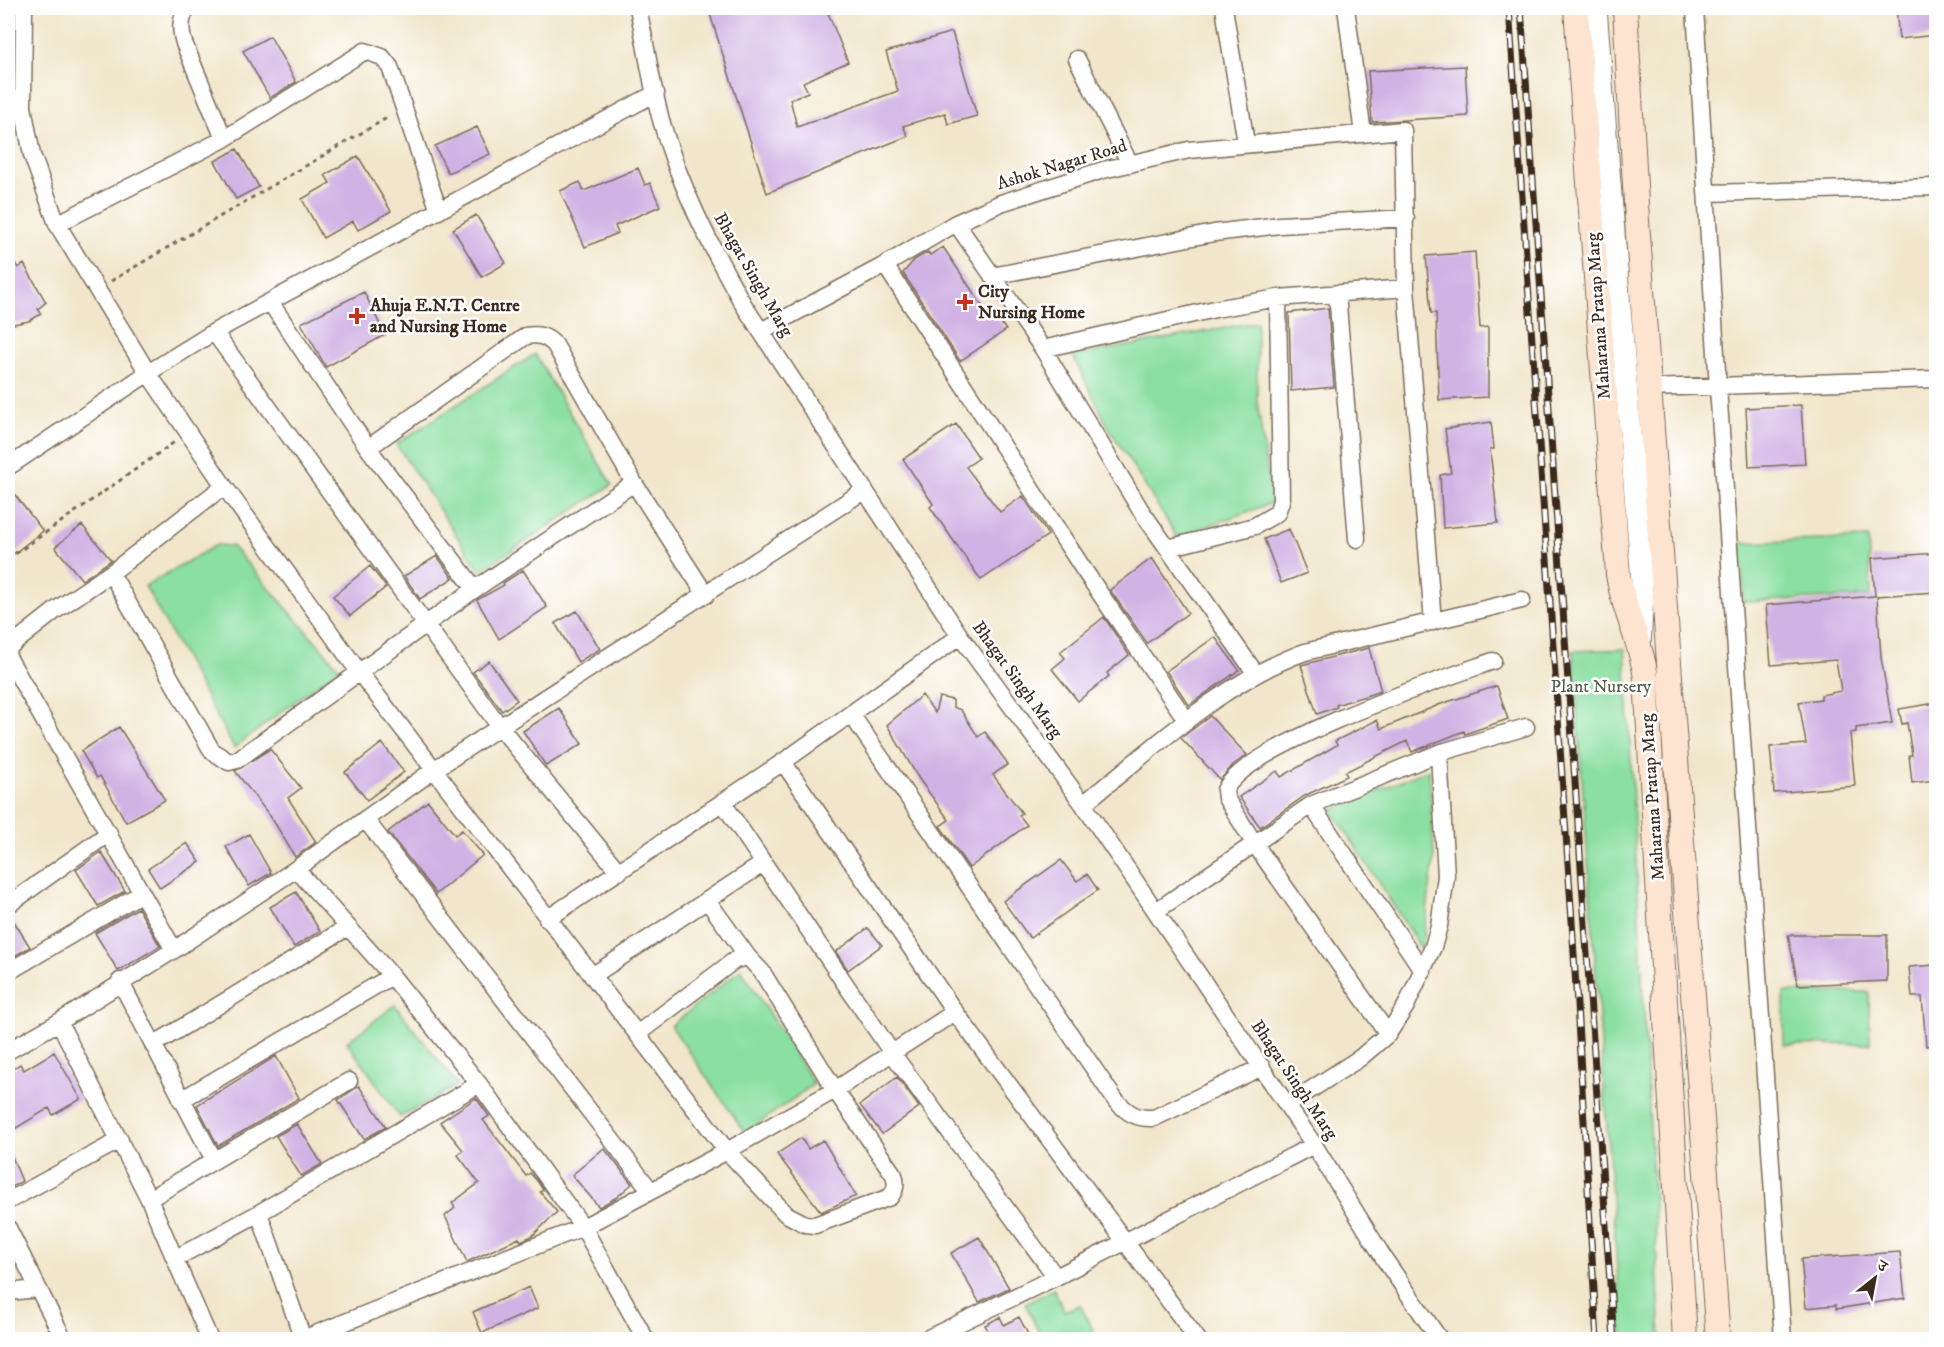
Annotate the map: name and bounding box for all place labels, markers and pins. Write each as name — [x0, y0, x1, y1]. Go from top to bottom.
place label: City Nursing Home — [978, 281, 1086, 324]
marker: City Nursing Home — [956, 293, 974, 311]
place label: Ahuja E.N.T. Centre and Nursing Home — [369, 295, 520, 338]
marker: Ahuja E.N.T. Centre and Nursing Home — [348, 307, 366, 325]

